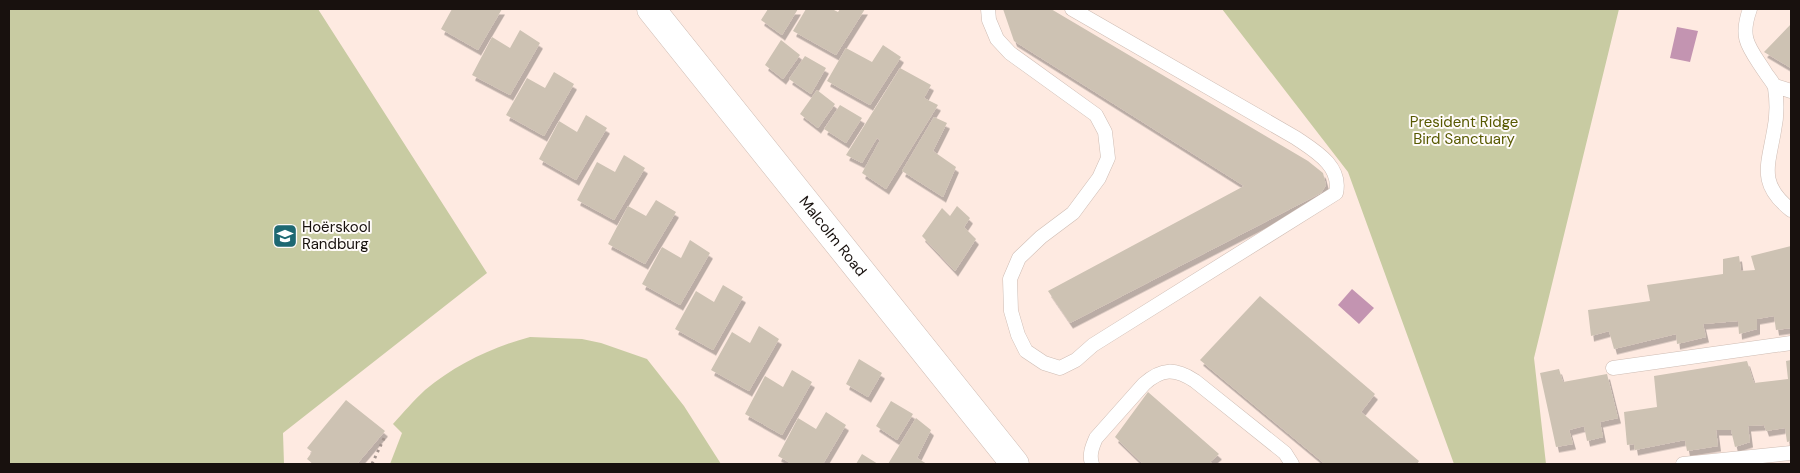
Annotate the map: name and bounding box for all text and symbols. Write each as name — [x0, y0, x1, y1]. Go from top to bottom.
park label: President Ridge Bird Sanctuary — [1410, 112, 1518, 149]
street label: Malcolm Road — [795, 192, 871, 280]
place label: Hoërskool Randburg — [302, 217, 371, 254]
school or university icon: Hoërskool Randburg — [272, 223, 298, 249]

